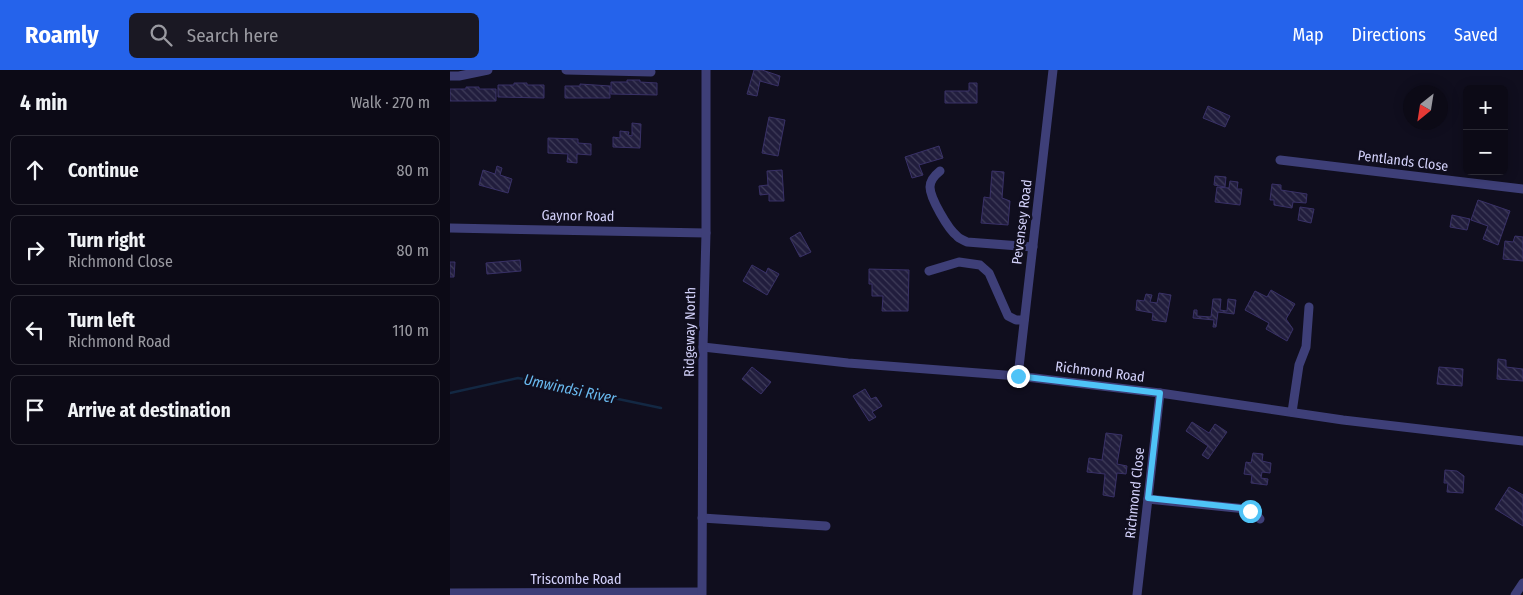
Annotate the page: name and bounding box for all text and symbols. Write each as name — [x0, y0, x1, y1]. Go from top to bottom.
search box — [129, 13, 479, 58]
text: Roamly — [25, 21, 99, 49]
icon: search — [147, 21, 175, 49]
text: Search here — [187, 24, 278, 47]
text: Map — [1292, 24, 1324, 46]
text: Directions — [1352, 24, 1426, 46]
text: Saved — [1454, 24, 1498, 46]
north arrow — [1403, 85, 1448, 130]
map controls — [1463, 85, 1508, 175]
button: + — [1463, 85, 1508, 130]
text: 4 min — [20, 90, 68, 116]
text: Walk · 270 m — [351, 93, 430, 112]
button: − — [1463, 130, 1508, 175]
street label: Pentlands Close — [1357, 147, 1449, 175]
icon: ahead — [21, 156, 49, 184]
text: Continue — [68, 159, 139, 182]
text: 80 m — [397, 161, 429, 180]
street label: Pevensey Road — [1008, 178, 1036, 266]
street label: Gaynor Road — [541, 207, 615, 225]
text: Turn right — [68, 229, 145, 252]
icon: right — [21, 236, 49, 264]
text: 80 m — [397, 241, 429, 260]
text: Richmond Close — [68, 252, 173, 271]
street label: Ridgeway North — [681, 287, 699, 377]
text: Turn left — [68, 309, 135, 332]
icon: left — [21, 316, 49, 344]
text: 110 m — [392, 321, 429, 340]
text: Richmond Road — [68, 332, 171, 351]
street label: Richmond Road — [1054, 358, 1146, 386]
route end — [1007, 365, 1030, 388]
water label: Umwindsi River — [522, 370, 619, 408]
icon: arrive — [21, 396, 49, 424]
text: Arrive at destination — [68, 399, 231, 422]
street label: Richmond Close — [1122, 446, 1148, 539]
route start — [1239, 500, 1262, 523]
street label: Triscombe Road — [531, 571, 622, 588]

